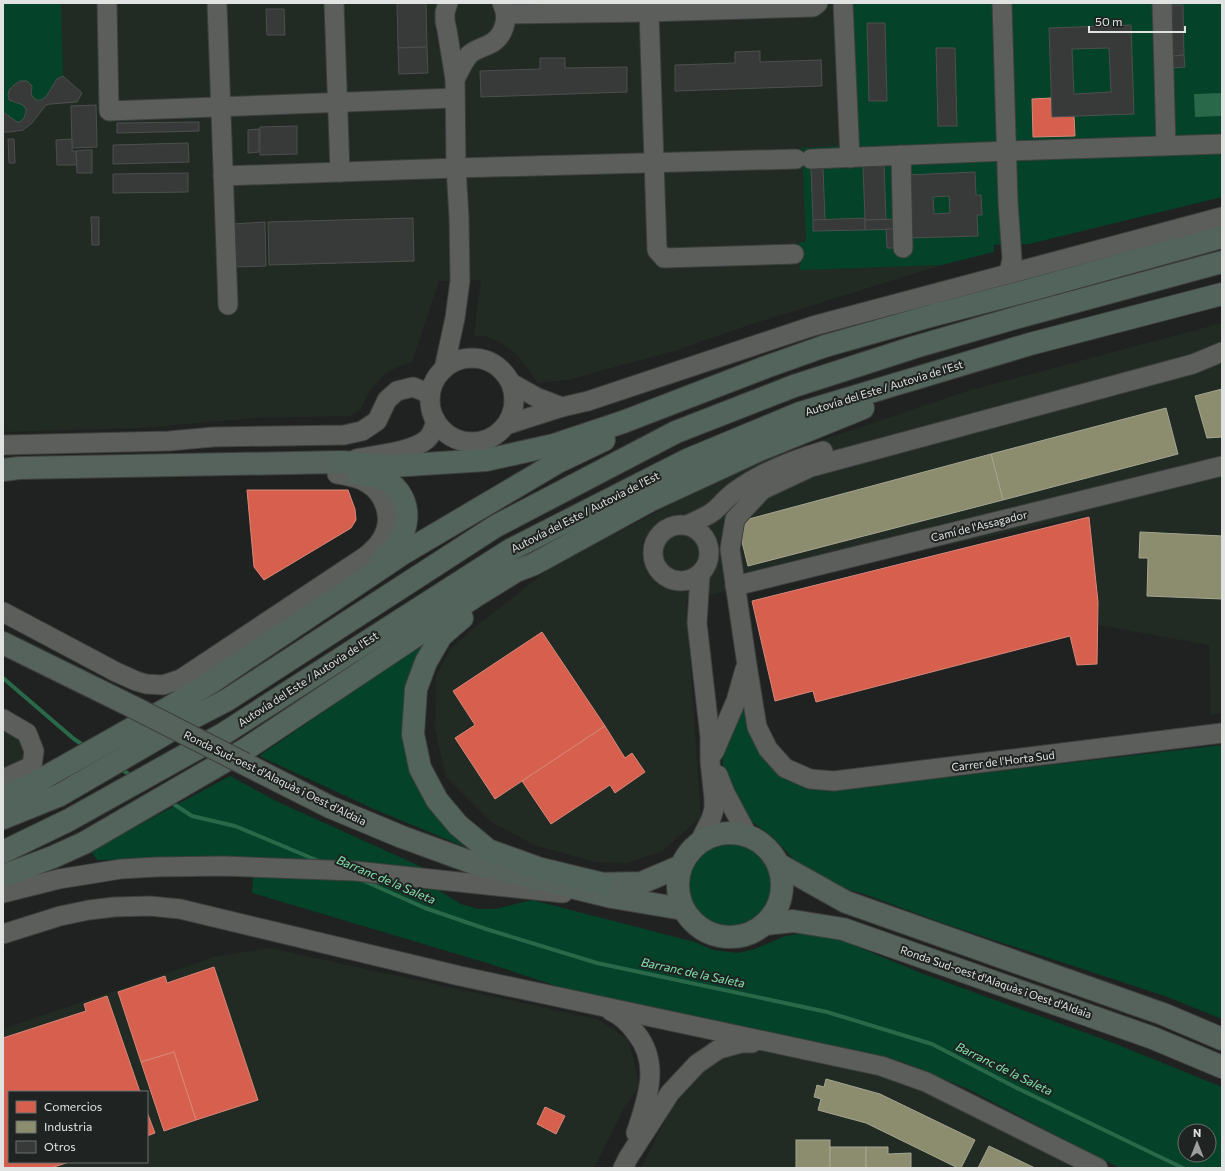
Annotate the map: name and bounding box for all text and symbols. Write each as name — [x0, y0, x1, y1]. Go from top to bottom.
scale bar — [1089, 8, 1185, 34]
text: 50 m — [1095, 14, 1123, 28]
street label: Autovía del Este / Autovia de l'Est — [803, 357, 965, 418]
street label: Autovía del Este / Autovia de l'Est — [508, 468, 662, 555]
street label: Camí de l'Assagador — [929, 507, 1029, 544]
street label: Autovía del Este / Autovia de l'Est — [235, 628, 381, 729]
street label: Ronda Sud-oest d'Alaquàs i Oest d'Aldaia — [182, 728, 369, 828]
street label: Carrer de l'Horta Sud — [951, 748, 1055, 773]
water label: Barranc de la Saleta — [335, 852, 438, 906]
street label: Ronda Sud-oest d'Alaquàs i Oest d'Aldaia — [899, 943, 1094, 1020]
water label: Barranc de la Saleta — [640, 954, 746, 990]
water label: Barranc de la Saleta — [954, 1039, 1055, 1098]
legend — [8, 1091, 148, 1163]
text: Comercios — [44, 1099, 102, 1113]
text: Industria — [44, 1119, 92, 1133]
north arrow — [1177, 1123, 1217, 1163]
text: N — [1193, 1126, 1201, 1139]
text: Otros — [44, 1139, 76, 1153]

